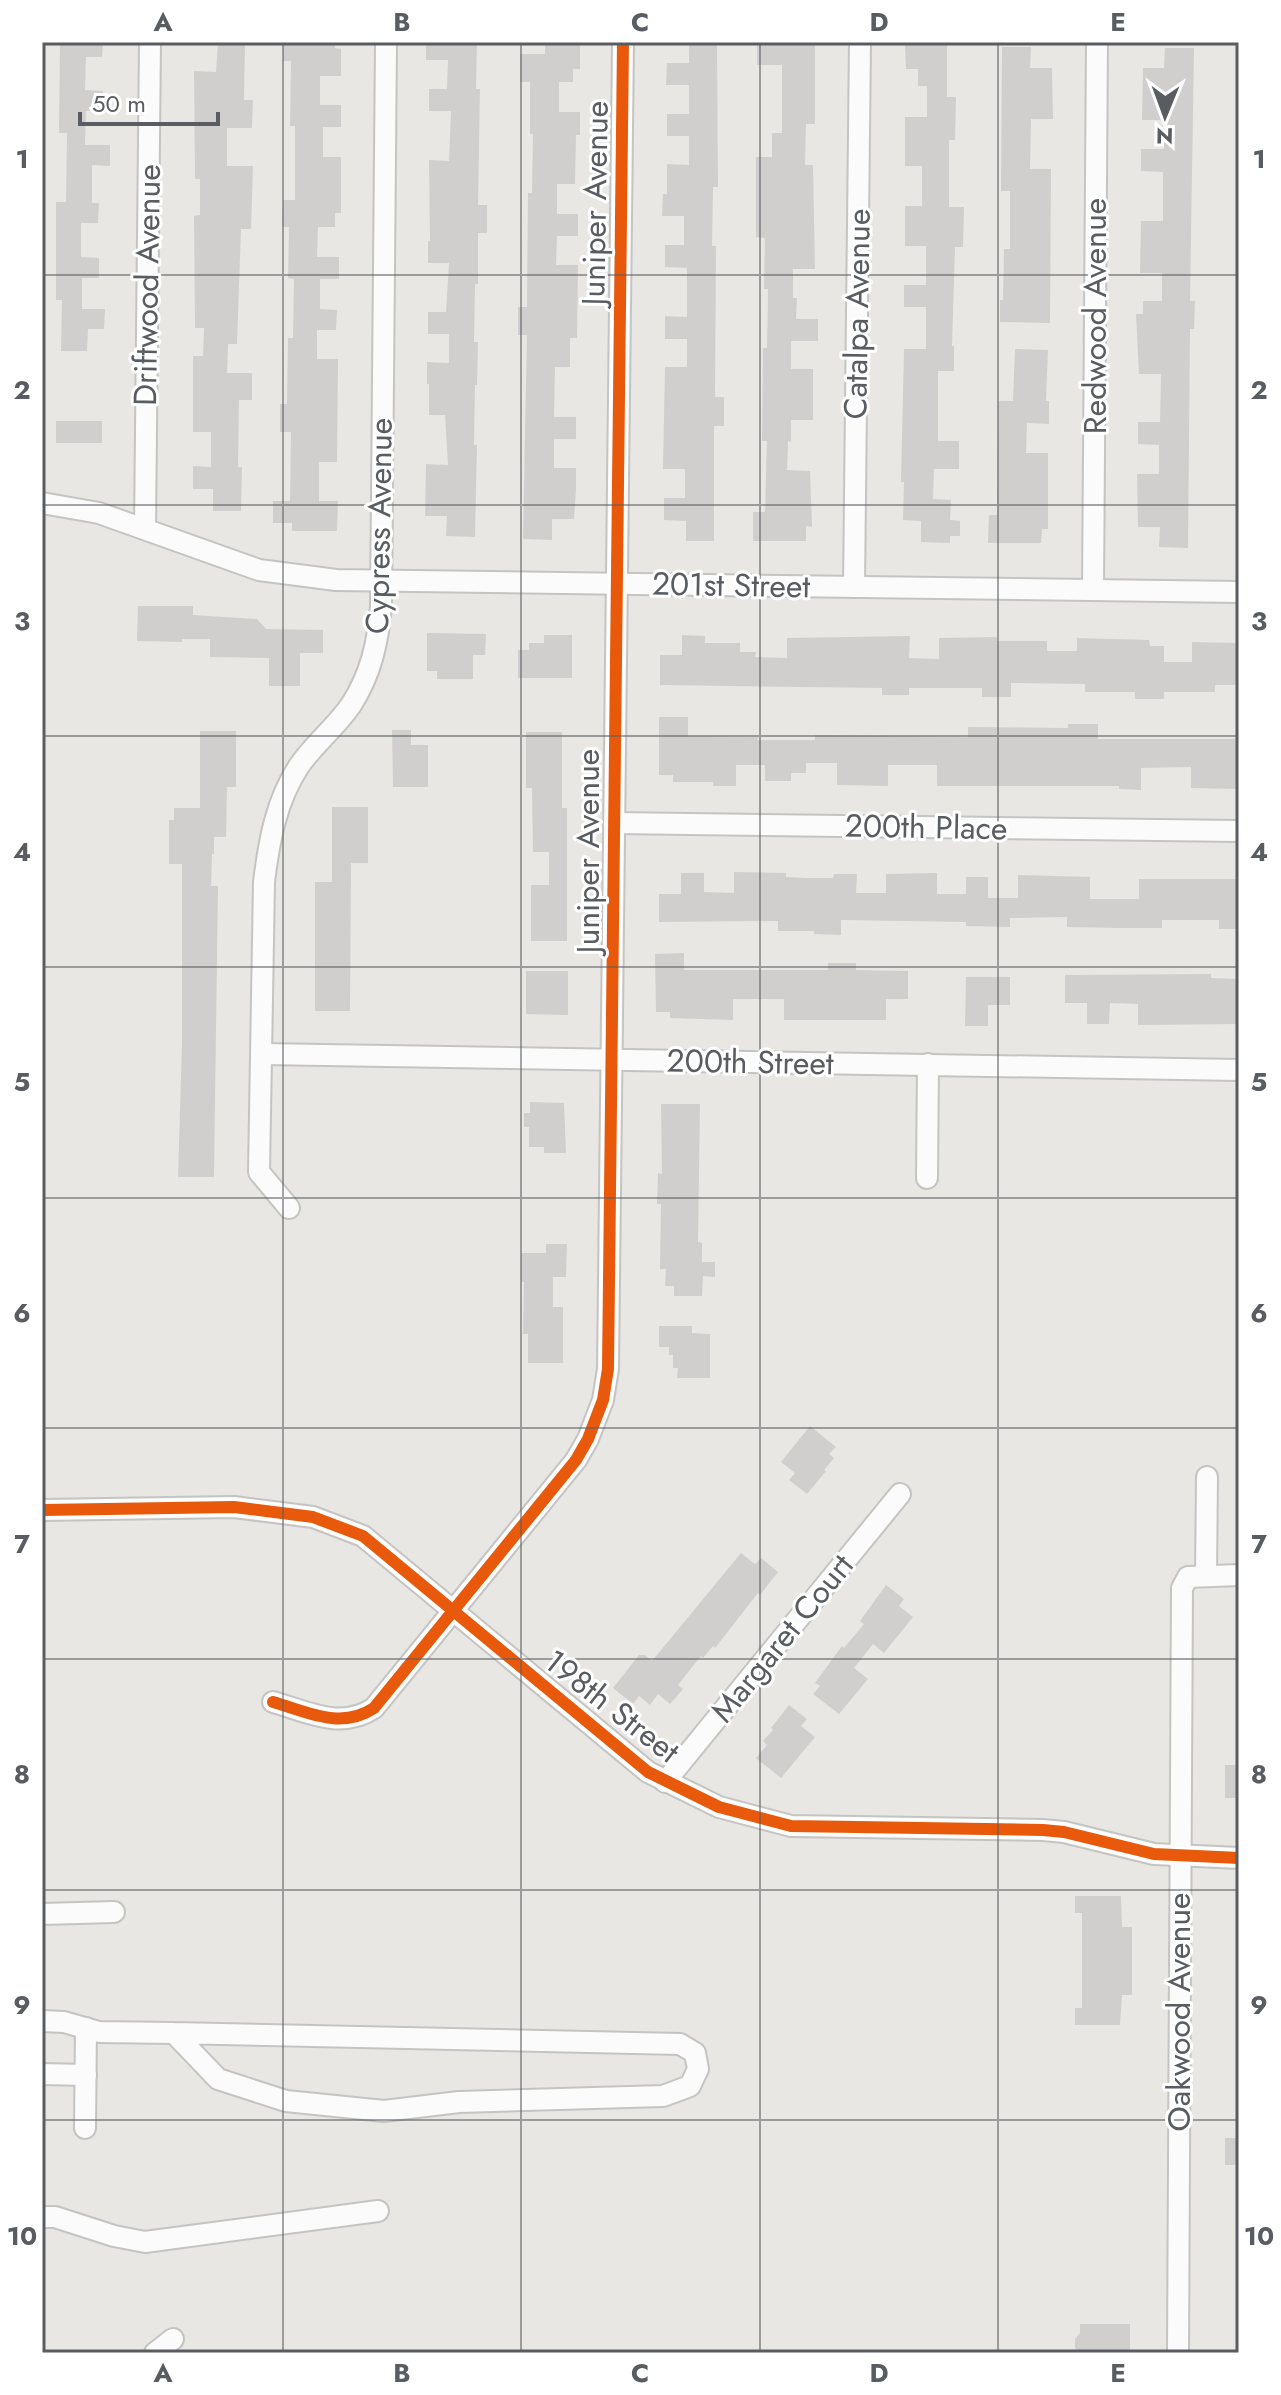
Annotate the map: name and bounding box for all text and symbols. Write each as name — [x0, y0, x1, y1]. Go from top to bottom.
text: A — [152, 3, 173, 41]
text: B — [393, 3, 411, 41]
text: C — [631, 3, 649, 41]
text: D — [869, 3, 889, 41]
text: E — [1110, 3, 1126, 41]
scale bar — [80, 76, 218, 126]
north arrow — [1125, 76, 1205, 156]
text: 50 m — [92, 86, 146, 121]
street label: Juniper Avenue — [570, 100, 620, 310]
text: N — [1156, 120, 1174, 152]
text: 1 — [15, 140, 29, 178]
text: 1 — [1252, 140, 1266, 178]
street label: Driftwood Avenue — [122, 164, 172, 406]
street label: Redwood Avenue — [1072, 198, 1118, 434]
street label: Catalpa Avenue — [832, 208, 882, 420]
text: 2 — [13, 371, 31, 409]
text: 2 — [1250, 371, 1268, 409]
street label: Cypress Avenue — [354, 417, 404, 635]
street label: 201st Street — [651, 561, 811, 609]
text: 3 — [14, 602, 30, 640]
text: 3 — [1251, 602, 1267, 640]
street label: Juniper Avenue — [565, 749, 611, 957]
street label: 200th Place — [844, 803, 1008, 851]
text: 4 — [13, 833, 31, 871]
text: 4 — [1250, 833, 1268, 871]
street label: 200th Street — [666, 1038, 834, 1086]
text: 5 — [14, 1063, 30, 1101]
text: 5 — [1251, 1063, 1267, 1101]
text: 6 — [13, 1294, 31, 1332]
text: 6 — [1250, 1294, 1268, 1332]
text: 7 — [14, 1525, 30, 1563]
text: 7 — [1251, 1525, 1267, 1563]
street label: Margaret Court — [700, 1544, 864, 1732]
street label: 198th Street — [535, 1638, 690, 1774]
text: 8 — [14, 1755, 30, 1793]
text: 8 — [1251, 1755, 1267, 1793]
street label: Oakwood Avenue — [1156, 1893, 1202, 2131]
text: 9 — [13, 1986, 31, 2024]
text: 9 — [1250, 1986, 1268, 2024]
text: 10 — [7, 2217, 37, 2255]
text: 10 — [1244, 2217, 1274, 2255]
text: A — [152, 2354, 173, 2392]
text: B — [393, 2354, 411, 2392]
text: C — [631, 2354, 649, 2392]
text: D — [869, 2354, 889, 2392]
text: E — [1110, 2354, 1126, 2392]

